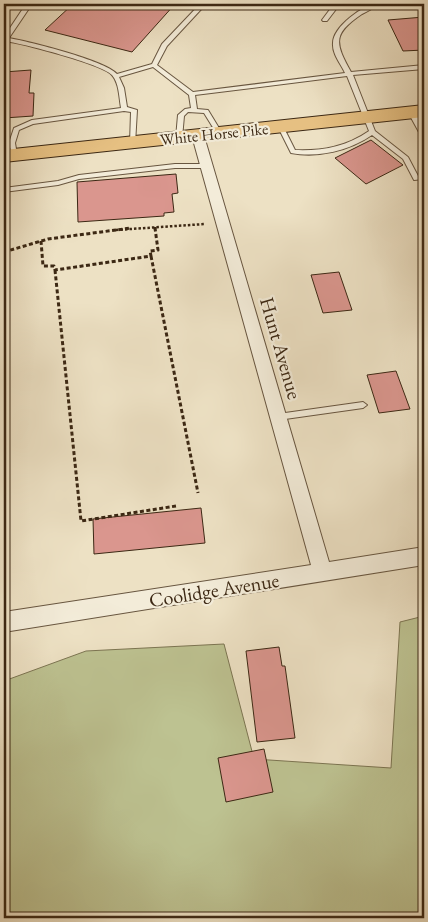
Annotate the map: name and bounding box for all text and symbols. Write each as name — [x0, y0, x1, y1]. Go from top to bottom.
street label: White Horse Pike — [159, 118, 269, 150]
street label: Hunt Avenue — [254, 294, 308, 402]
street label: Coolidge Avenue — [147, 567, 281, 613]

